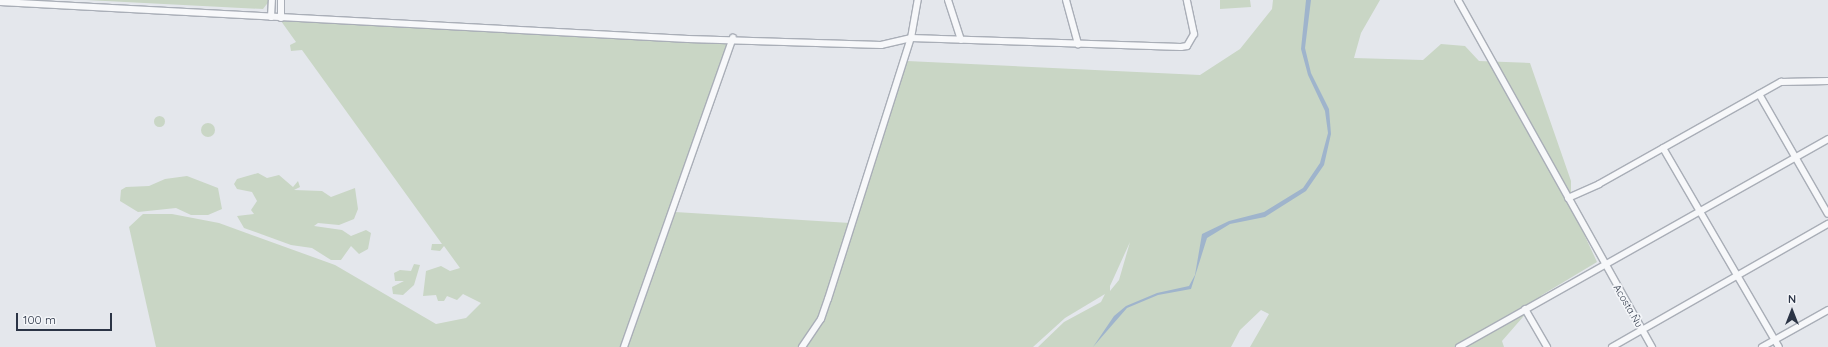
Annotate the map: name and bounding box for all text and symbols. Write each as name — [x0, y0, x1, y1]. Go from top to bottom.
street label: Acosta Ñu — [1611, 282, 1645, 330]
north arrow — [1772, 291, 1812, 331]
text: N — [1788, 292, 1796, 306]
scale bar — [18, 305, 114, 331]
text: 100 m — [23, 312, 56, 327]

